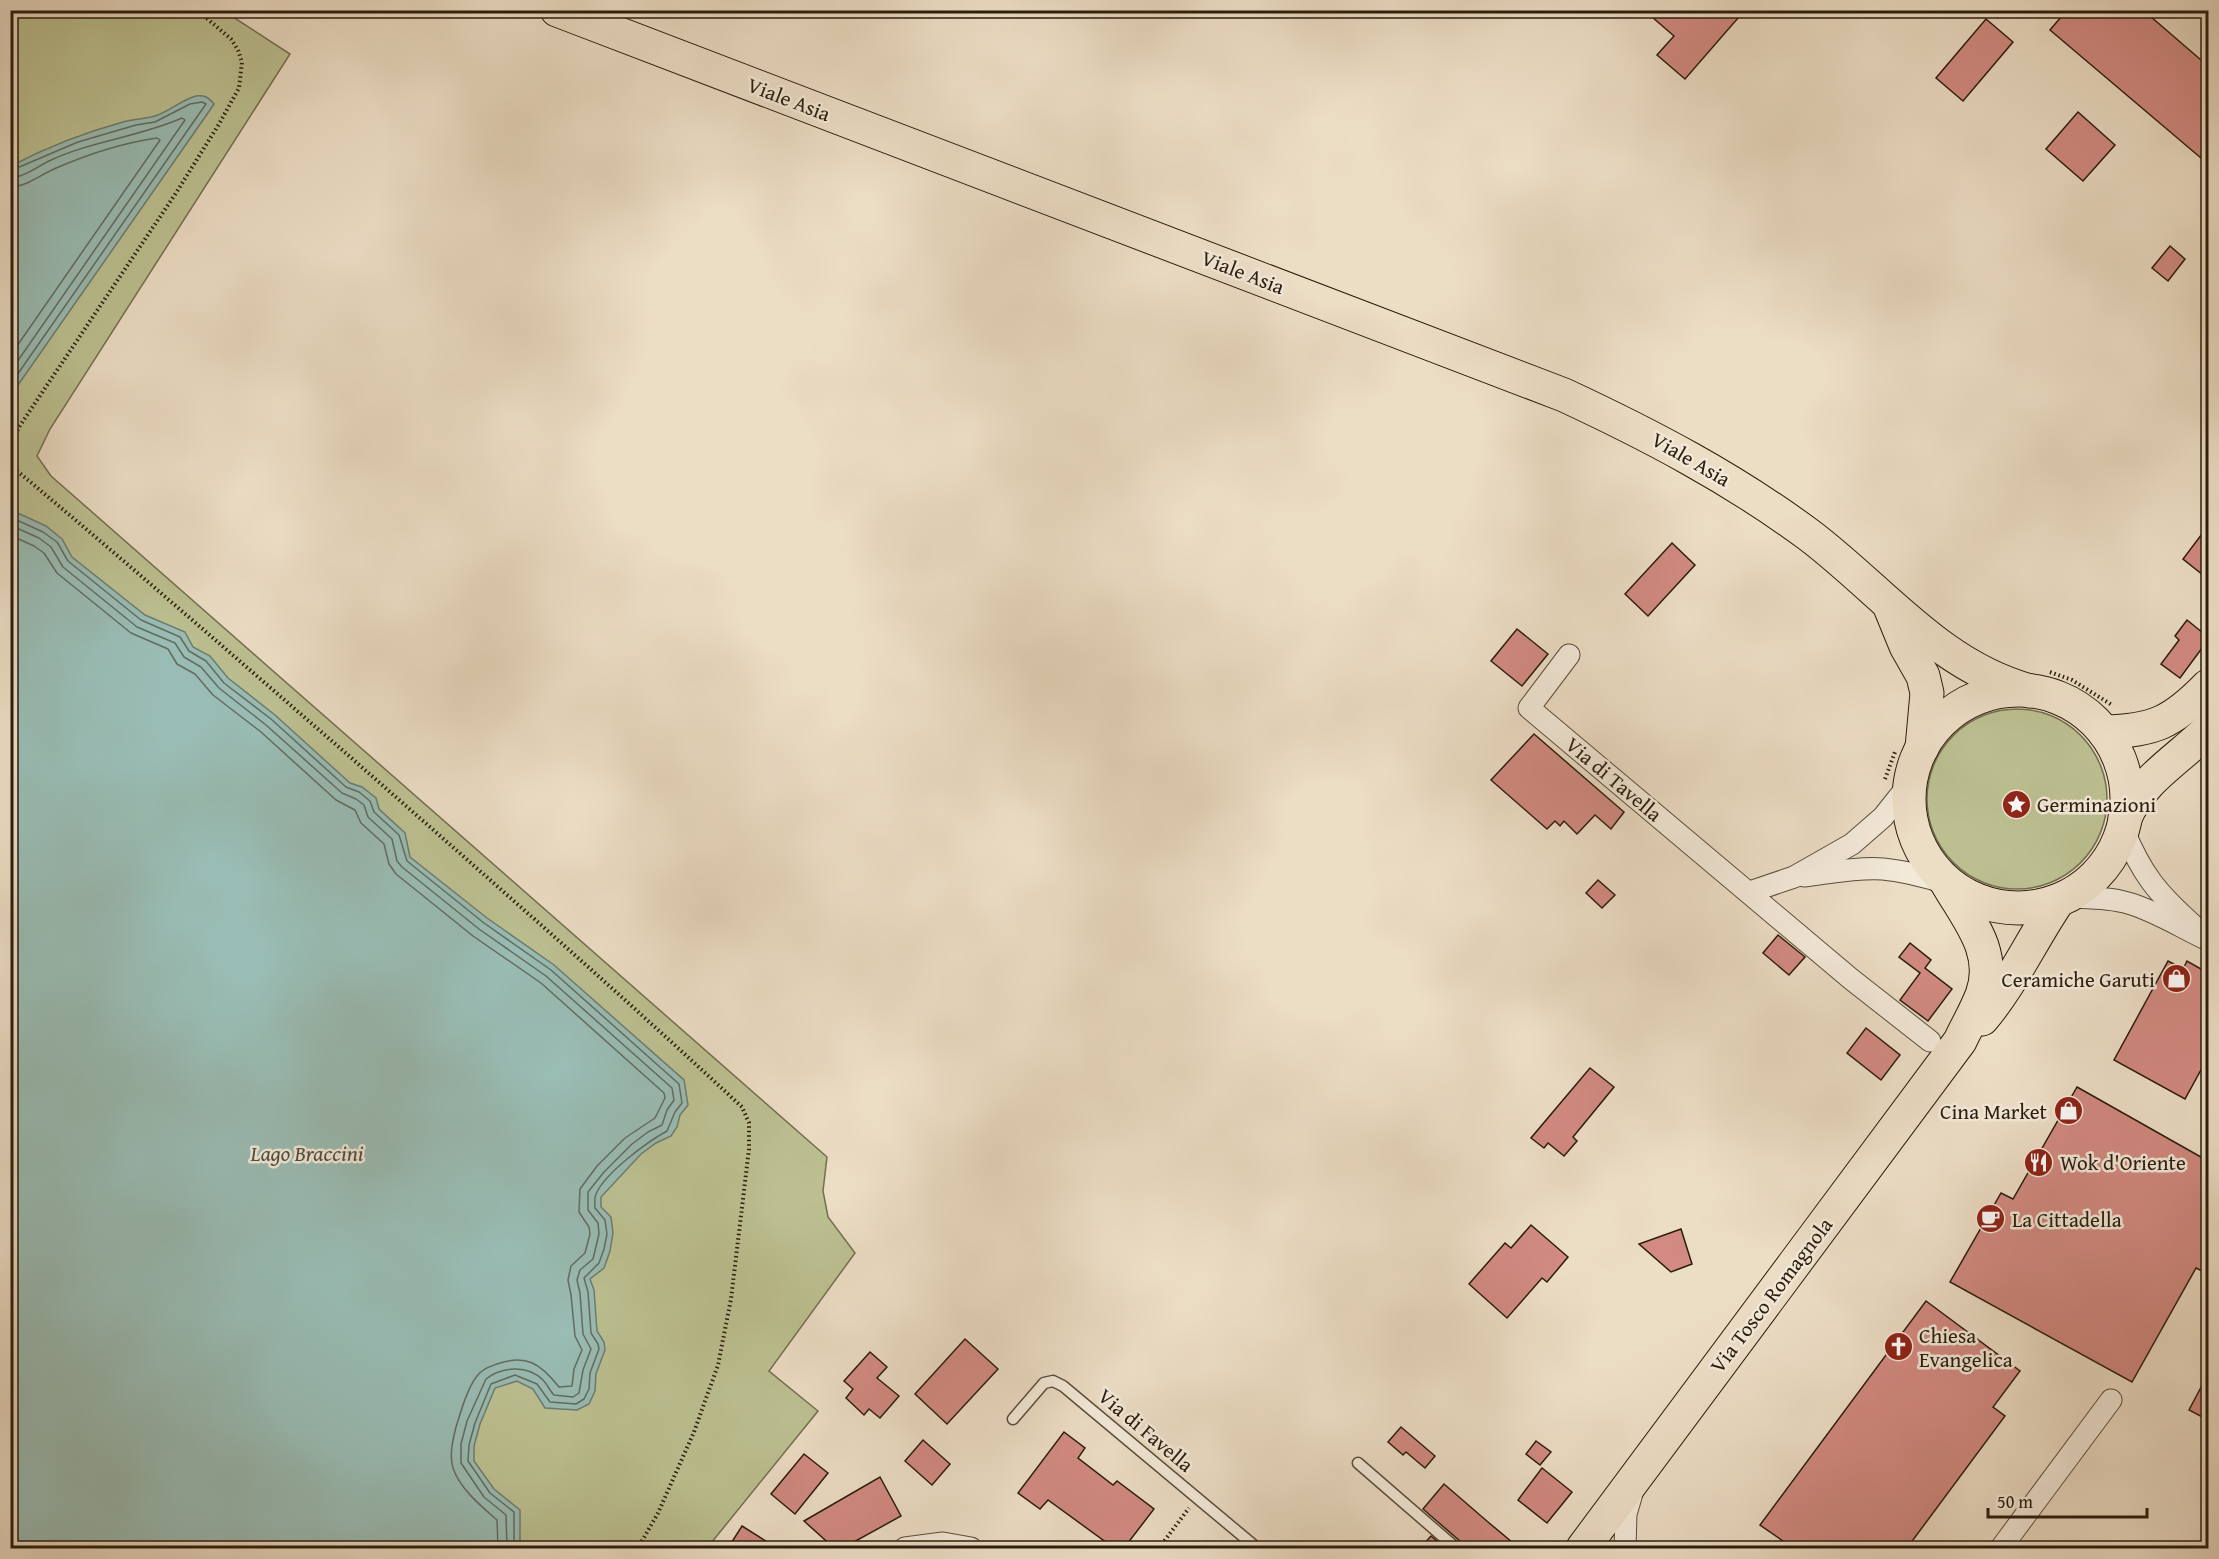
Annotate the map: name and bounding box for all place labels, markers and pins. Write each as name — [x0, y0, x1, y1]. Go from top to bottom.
place icon: Germinazioni — [2000, 788, 2032, 820]
place label: Germinazioni — [2037, 789, 2156, 820]
shop icon: Ceramiche Garuti — [2160, 963, 2192, 995]
place label: Ceramiche Garuti — [2001, 964, 2155, 995]
shop icon: Cina Market — [2052, 1095, 2084, 1127]
place label: Cina Market — [1940, 1096, 2048, 1127]
restaurant icon: Wok d'Oriente — [2023, 1146, 2055, 1178]
place label: Wok d'Oriente — [2060, 1147, 2186, 1178]
cafe icon: La Cittadella — [1975, 1203, 2007, 1235]
place label: La Cittadella — [2012, 1204, 2122, 1235]
place label: Chiesa Evangelica — [1919, 1320, 2013, 1375]
church icon: Chiesa Evangelica — [1882, 1331, 1914, 1363]

